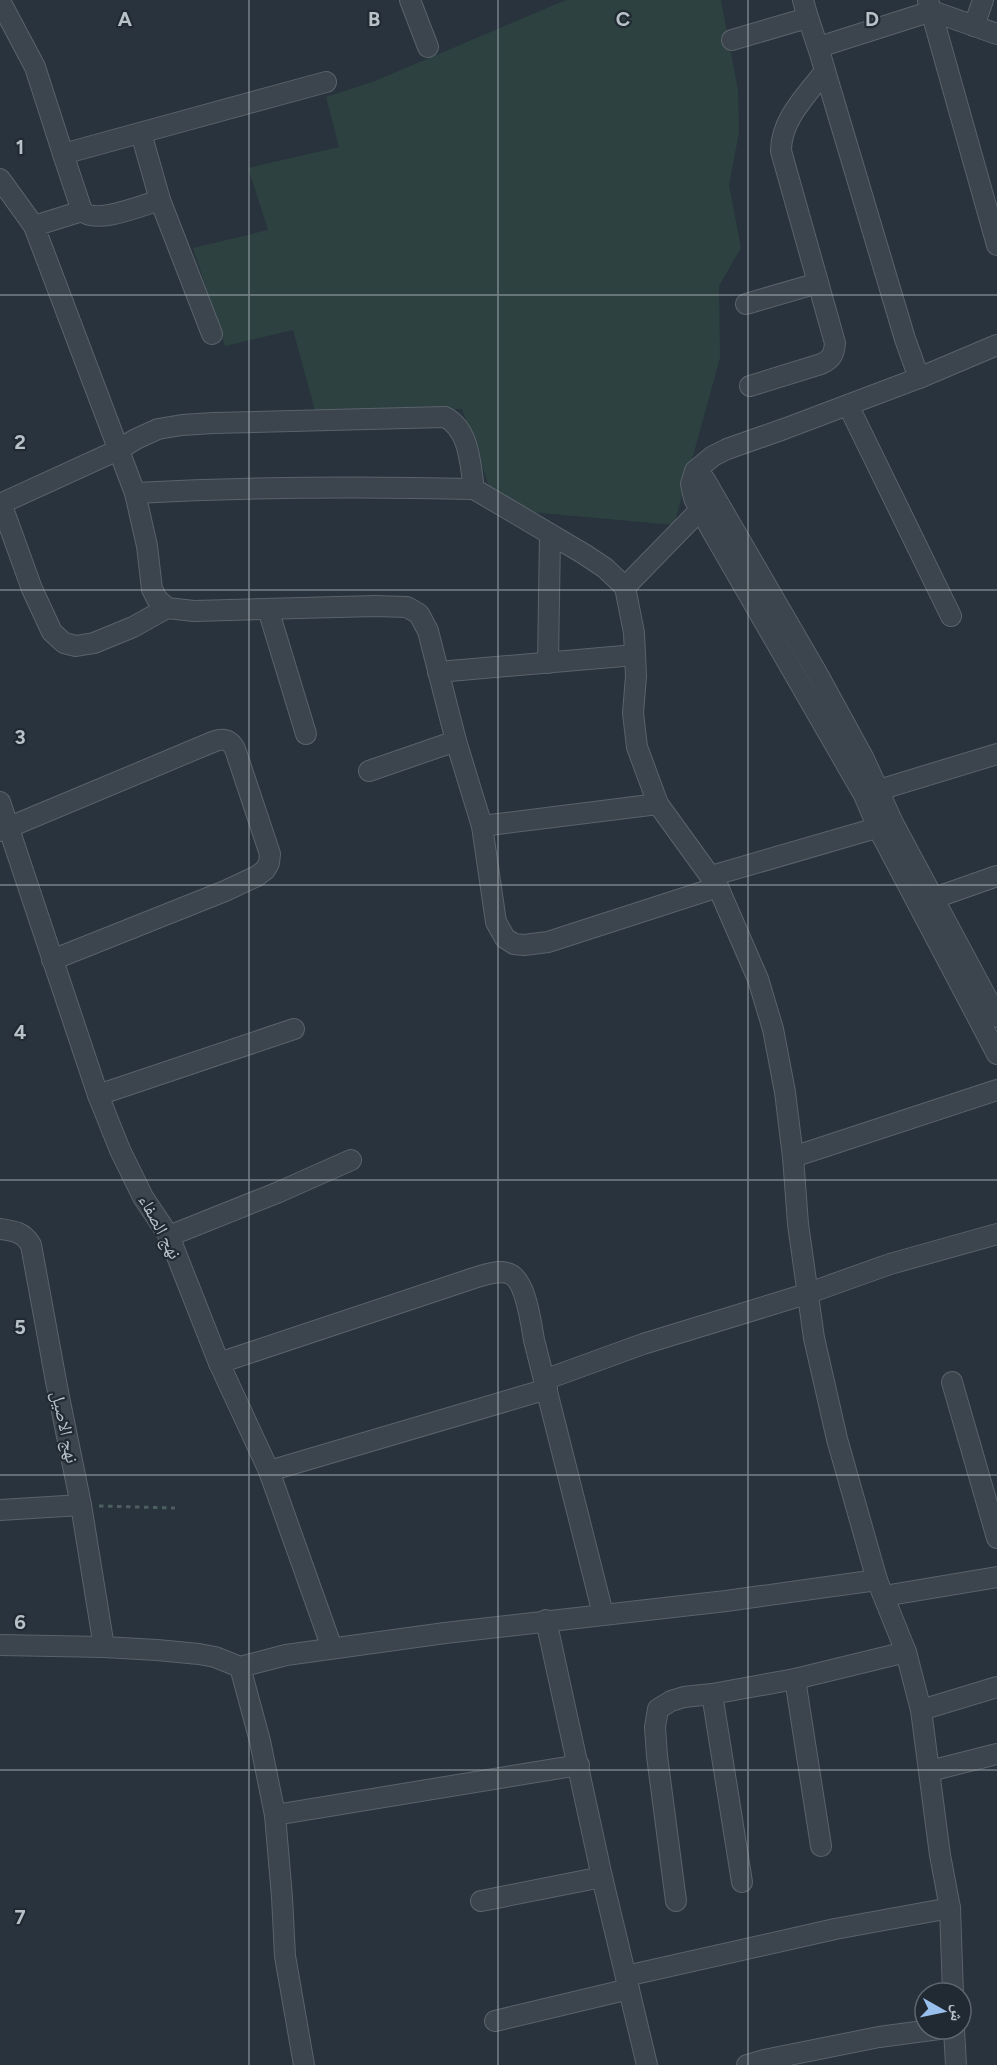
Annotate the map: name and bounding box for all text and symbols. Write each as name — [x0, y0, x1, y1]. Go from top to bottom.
text: A — [118, 7, 133, 31]
text: B — [368, 7, 380, 31]
text: C — [616, 7, 630, 31]
text: D — [865, 7, 879, 31]
text: 1 — [16, 135, 24, 159]
text: 2 — [14, 430, 26, 454]
text: 3 — [14, 725, 26, 749]
text: 4 — [14, 1020, 27, 1044]
street label: نهج الصفاء — [133, 1191, 186, 1263]
text: 5 — [14, 1315, 26, 1339]
street label: نهج الاصيل — [46, 1389, 83, 1465]
text: 6 — [14, 1610, 26, 1634]
text: 7 — [14, 1905, 26, 1929]
north arrow — [913, 1981, 973, 2041]
text: ش — [947, 2003, 968, 2023]

